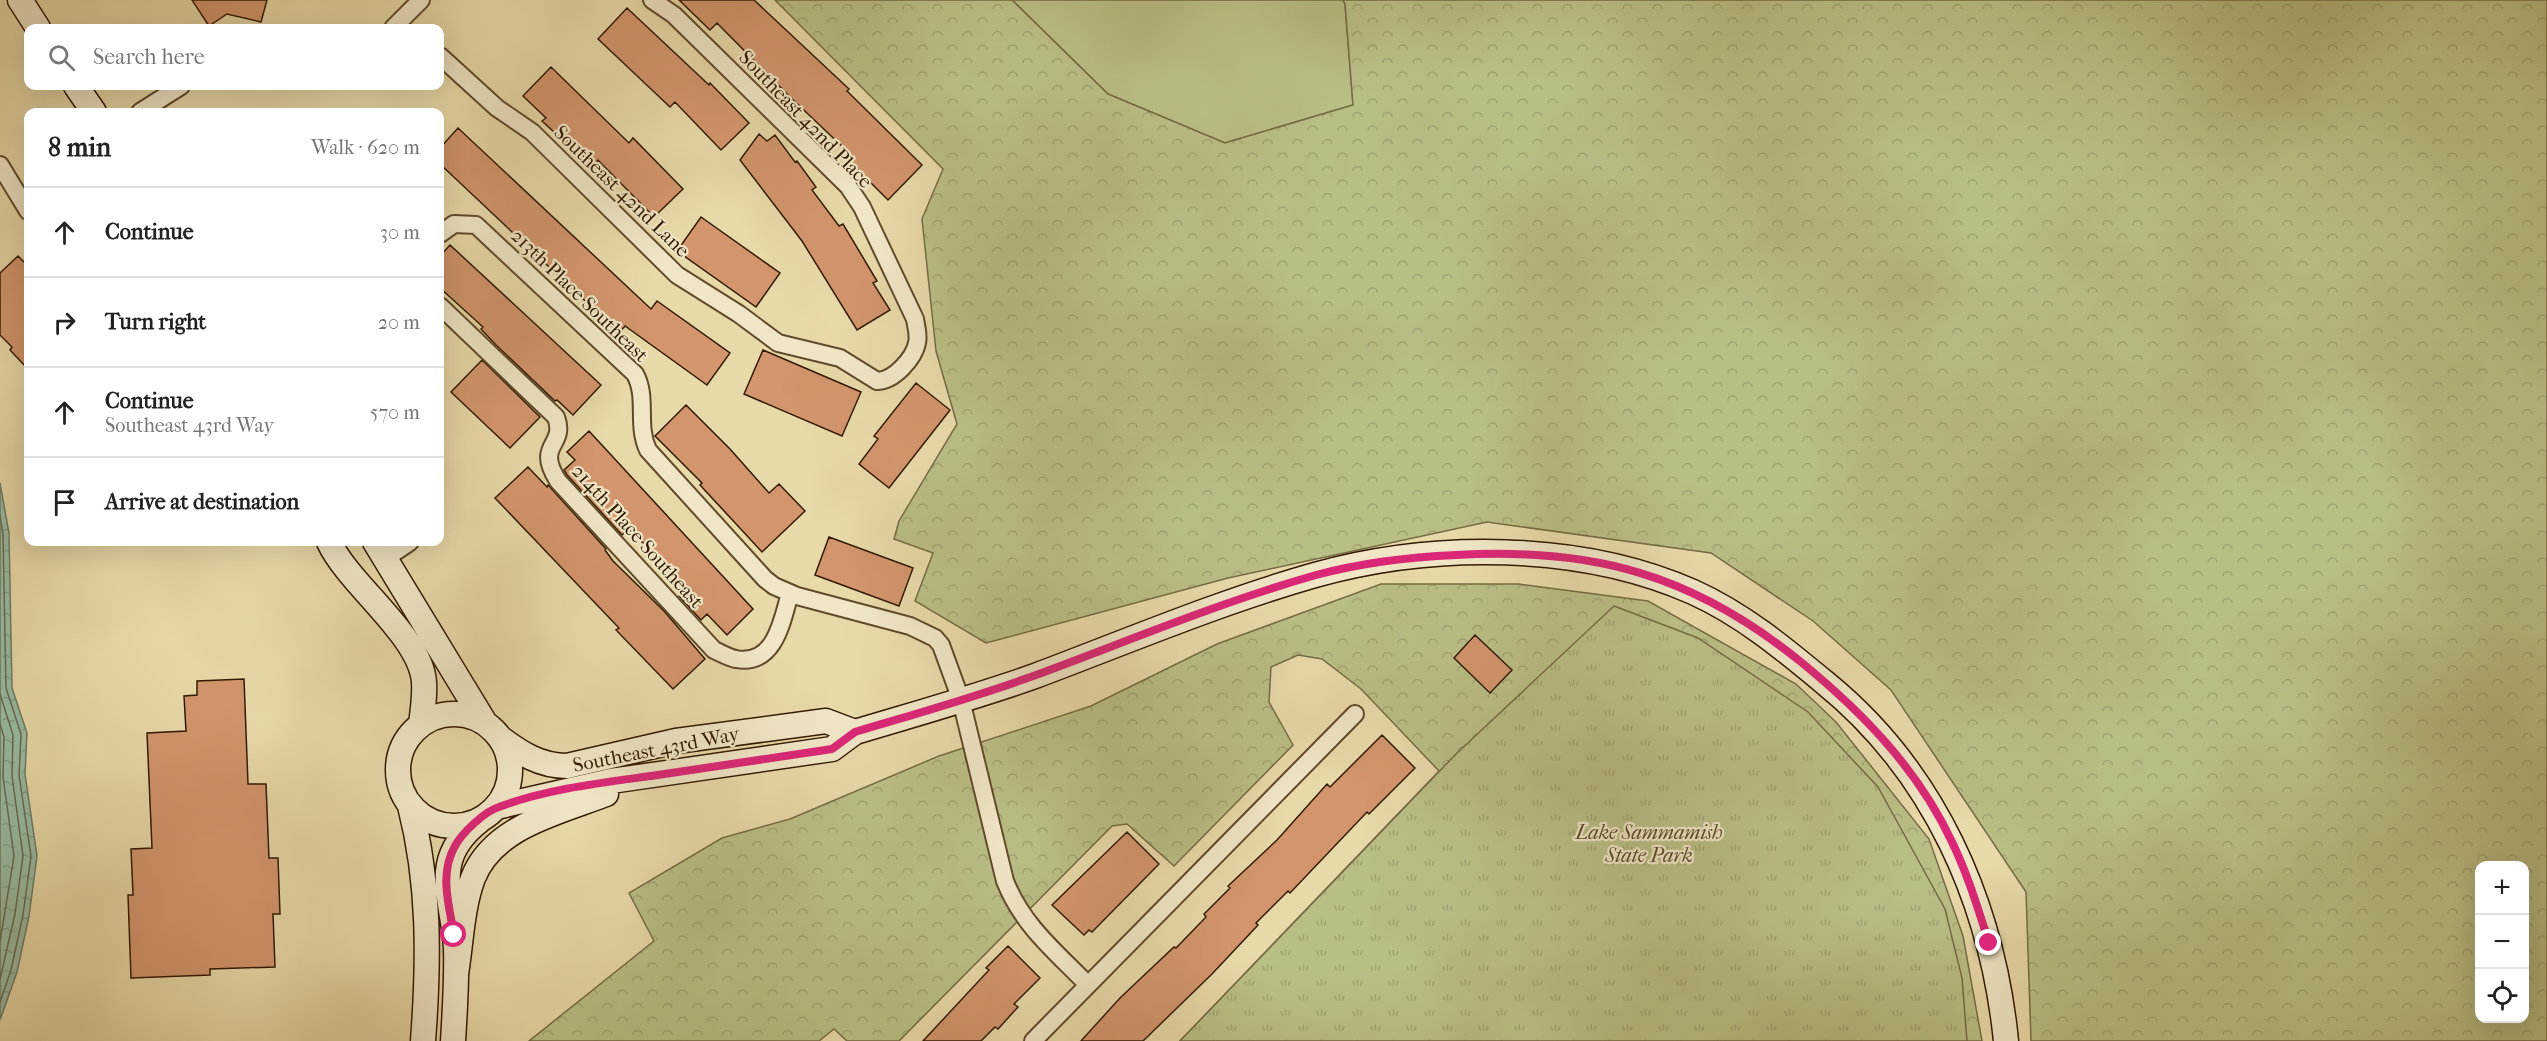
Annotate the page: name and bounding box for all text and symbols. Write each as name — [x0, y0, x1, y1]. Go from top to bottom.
search box — [24, 24, 444, 90]
icon: search — [45, 41, 78, 74]
text: Search here — [93, 44, 205, 70]
street label: Southeast 42nd Place — [734, 46, 877, 193]
street label: Southeast 42nd Lane — [549, 121, 694, 262]
text: 8 min — [48, 132, 111, 163]
text: Walk · 620 m — [311, 136, 420, 159]
icon: ahead — [48, 216, 81, 249]
text: Continue — [105, 219, 194, 245]
text: 30 m — [380, 221, 420, 244]
street label: 213th Place Southeast — [506, 224, 653, 367]
icon: right — [48, 306, 81, 339]
text: Turn right — [105, 309, 206, 335]
text: 20 m — [378, 311, 420, 334]
text: Continue — [105, 388, 194, 414]
icon: ahead — [48, 396, 81, 429]
text: 570 m — [370, 401, 420, 424]
text: Southeast 43rd Way — [105, 414, 274, 437]
street label: 214th Place Southeast — [567, 460, 708, 613]
icon: arrive — [48, 486, 81, 519]
text: Arrive at destination — [105, 489, 299, 515]
street label: Southeast 43rd Way — [571, 722, 743, 777]
park label: Lake Sammamish State Park — [1573, 821, 1723, 867]
map controls — [2475, 861, 2529, 1023]
button: + — [2475, 861, 2529, 915]
button: − — [2475, 915, 2529, 969]
route start — [440, 921, 466, 947]
route end — [1975, 929, 2001, 955]
button: locate — [2475, 969, 2529, 1023]

